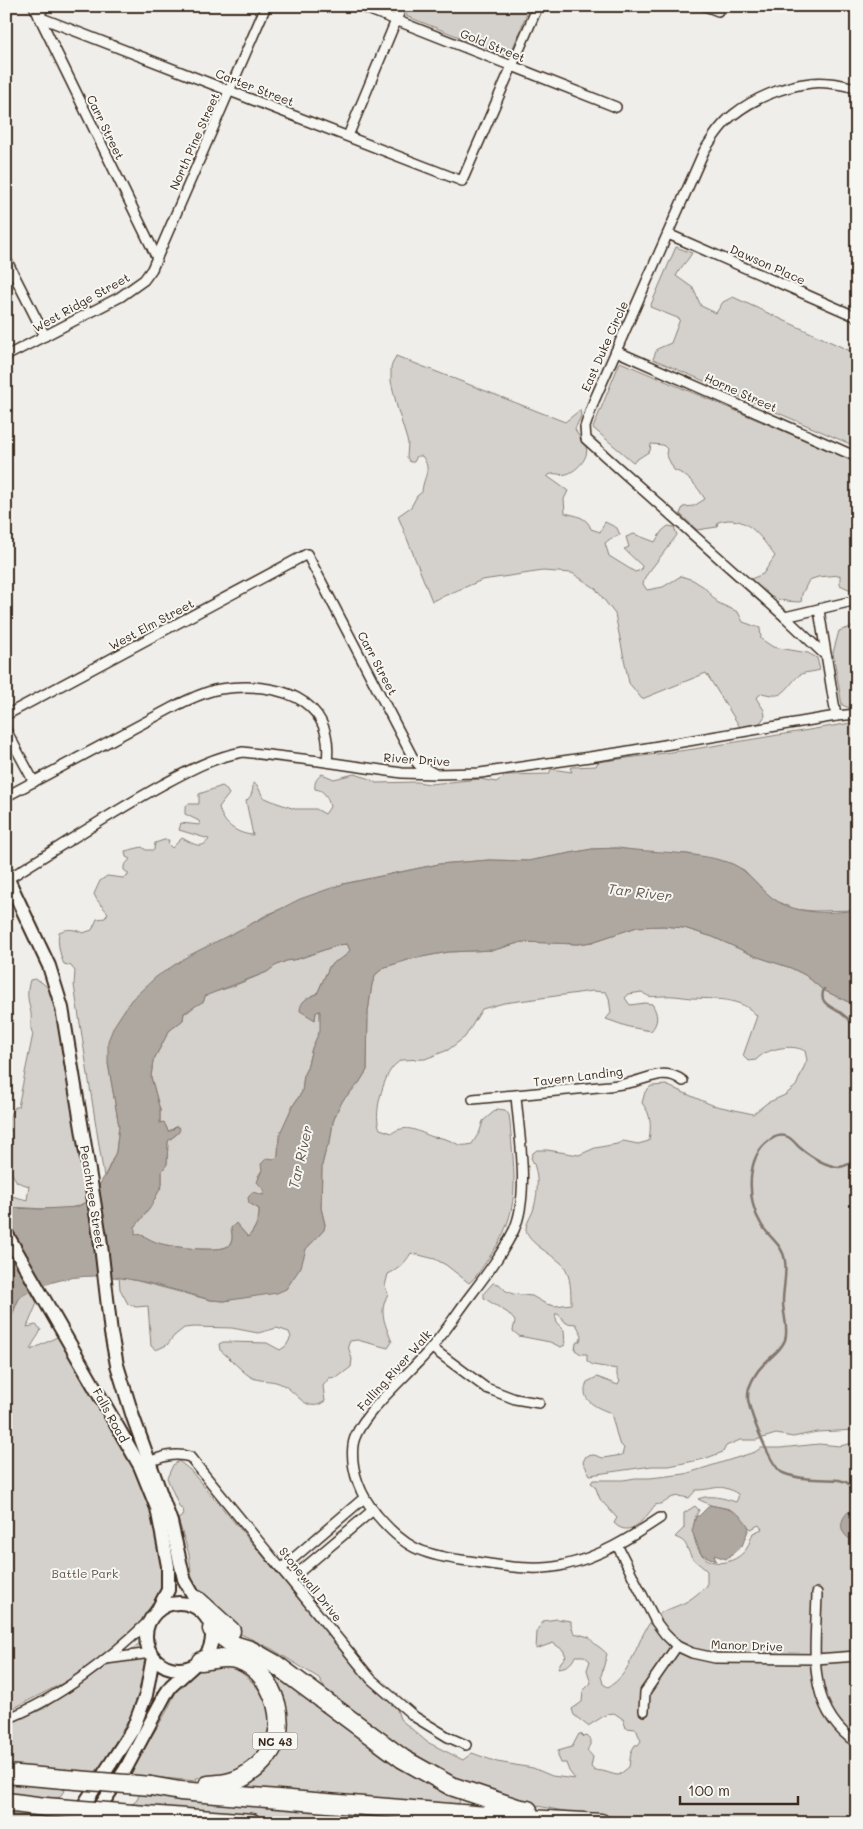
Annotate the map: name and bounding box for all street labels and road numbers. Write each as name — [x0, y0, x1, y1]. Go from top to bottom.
street label: Gold Street — [458, 25, 528, 65]
street label: Carter Street — [213, 65, 297, 109]
street label: North Pine Street — [165, 90, 223, 192]
street label: Carr Street — [83, 92, 129, 162]
street label: Dawson Place — [728, 240, 808, 288]
street label: West Ridge Street — [30, 269, 132, 335]
street label: East Duke Circle — [577, 298, 631, 394]
street label: Horne Street — [702, 369, 780, 415]
street label: West Elm Street — [106, 595, 196, 653]
street label: Carr Street — [354, 628, 402, 698]
street label: River Drive — [383, 749, 451, 769]
street label: Tavern Landing — [532, 1063, 624, 1089]
street label: Peachtree Street — [77, 1144, 109, 1250]
street label: Falling River Walk — [353, 1326, 435, 1414]
street label: Falls Road — [90, 1385, 133, 1445]
street label: Stonewall Drive — [276, 1543, 346, 1625]
street label: Manor Drive — [711, 1636, 783, 1654]
road number: NC 43 — [252, 1732, 298, 1750]

